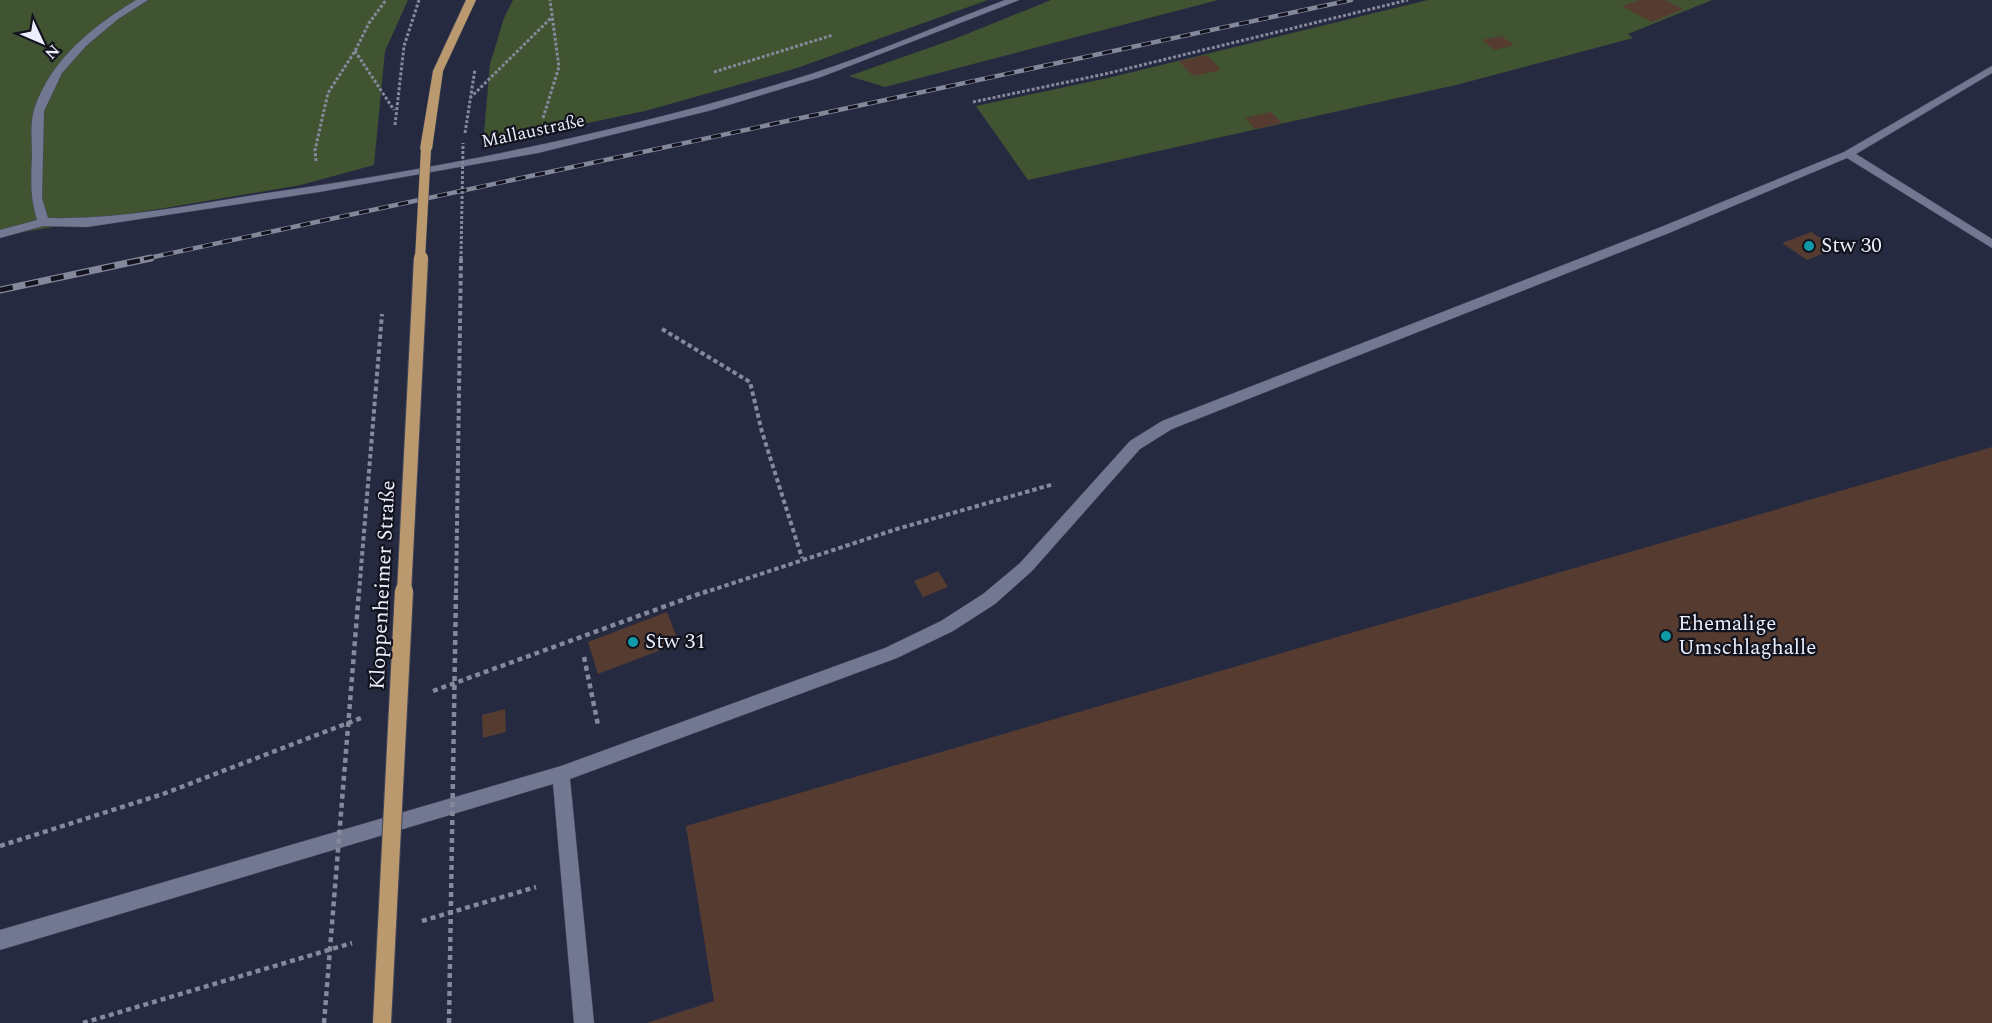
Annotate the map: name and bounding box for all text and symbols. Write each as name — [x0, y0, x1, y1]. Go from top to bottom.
north arrow — [12, 12, 72, 72]
text: N — [39, 39, 65, 65]
street label: Mallaustraße — [479, 107, 587, 155]
place label: Stw 30 — [1821, 230, 1882, 262]
marker: Stw 30 — [1802, 239, 1816, 253]
street label: Kloppenheimer Straße — [362, 479, 404, 691]
place label: Ehemalige Umschlaghalle — [1678, 608, 1816, 664]
place label: Stw 31 — [645, 626, 706, 658]
marker: Ehemalige Umschlaghalle — [1659, 629, 1673, 643]
marker: Stw 31 — [626, 635, 640, 649]

